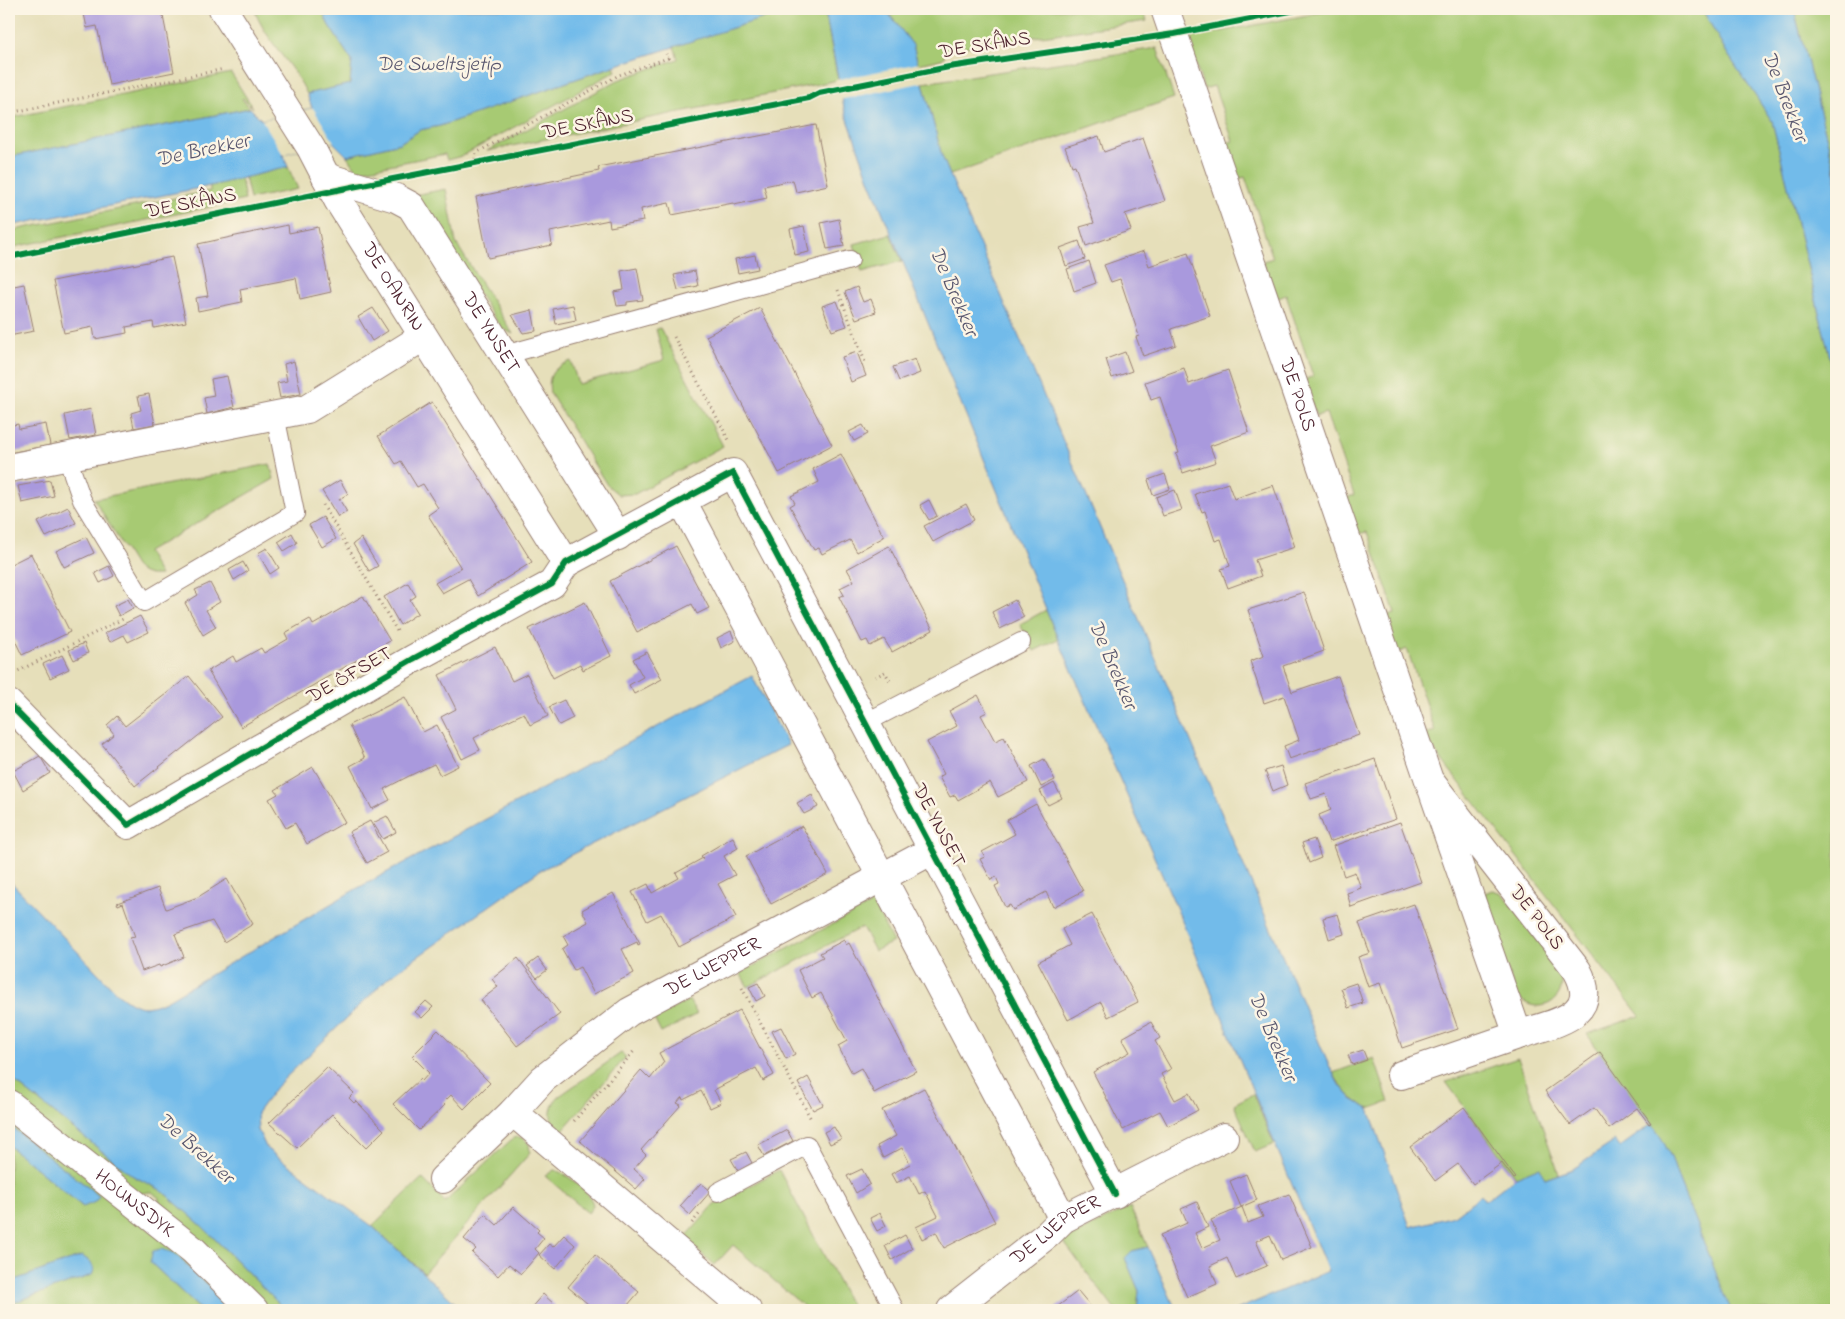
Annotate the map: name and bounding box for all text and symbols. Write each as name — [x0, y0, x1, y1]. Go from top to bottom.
street label: DE SKÂNS — [936, 24, 1033, 68]
water label: De Brekker — [1753, 48, 1816, 149]
water label: De Sweltsjetip — [377, 50, 502, 80]
street label: DE SKÂNS — [539, 102, 636, 148]
water label: De Brekker — [154, 126, 255, 175]
street label: DE SKÂNS — [142, 181, 239, 227]
street label: DE OANRIN — [353, 236, 432, 337]
water label: De Brekker — [921, 243, 986, 344]
street label: DE YNSET — [454, 286, 527, 379]
street label: DE POLS — [1271, 354, 1323, 436]
water label: De Brekker — [1080, 616, 1145, 717]
street label: DE ÔFSET — [301, 640, 398, 713]
street label: DE YNSET — [903, 778, 972, 873]
street label: DE POLS — [1501, 879, 1571, 957]
street label: DE LJEPPER — [659, 929, 767, 1005]
water label: De Brekker — [1240, 988, 1305, 1089]
water label: De Brekker — [150, 1106, 242, 1193]
street label: HOUNSDYK — [88, 1162, 181, 1245]
street label: DE LJEPPER — [1004, 1187, 1106, 1273]

